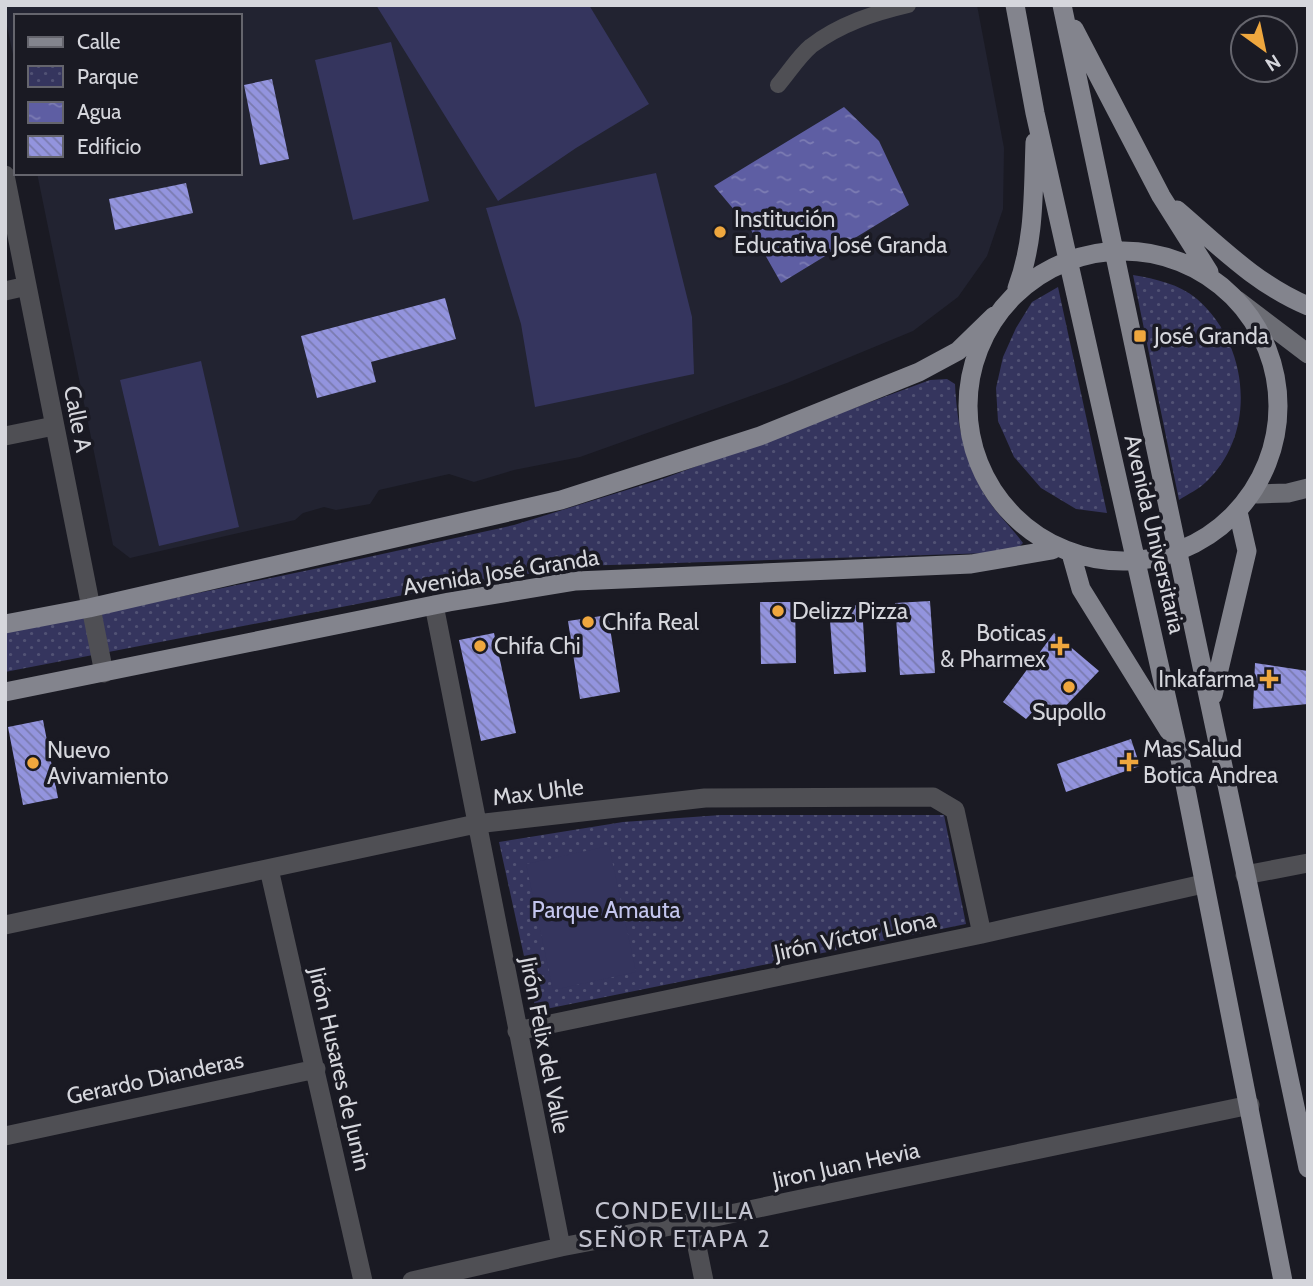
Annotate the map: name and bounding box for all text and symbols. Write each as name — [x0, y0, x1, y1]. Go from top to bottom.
legend — [14, 14, 242, 175]
north arrow — [1229, 14, 1299, 84]
text: Calle — [77, 29, 121, 54]
text: N — [1261, 50, 1285, 76]
text: Parque — [77, 64, 139, 89]
text: Agua — [77, 99, 121, 124]
text: Edificio — [77, 134, 141, 159]
place label: Institución Educativa José Granda — [734, 205, 947, 259]
marker: Institución Educativa José Granda — [712, 224, 728, 240]
place label: José Granda — [1153, 322, 1269, 350]
marker: José Granda — [1132, 328, 1148, 344]
street label: Calle A — [58, 383, 98, 455]
street label: Avenida Universitaria — [1118, 432, 1192, 636]
street label: Avenida José Granda — [401, 543, 601, 601]
place label: Delizz Pizza — [792, 597, 908, 625]
marker: Delizz Pizza — [770, 603, 786, 619]
place label: Chifa Real — [602, 608, 699, 636]
marker: Chifa Real — [580, 614, 596, 630]
place label: Boticas & Pharmex — [940, 619, 1046, 673]
place label: Chifa Chi — [494, 632, 581, 660]
marker: Chifa Chi — [472, 638, 488, 654]
marker: Boticas & Pharmex — [1052, 638, 1068, 654]
place label: Inkafarma — [1158, 665, 1255, 693]
marker: Inkafarma — [1261, 671, 1277, 687]
marker: Supollo — [1061, 679, 1077, 695]
place label: Supollo — [1032, 698, 1106, 726]
place label: Mas Salud Botica Andrea — [1143, 735, 1278, 789]
place label: Nuevo Avivamiento — [47, 736, 169, 790]
marker: Mas Salud Botica Andrea — [1121, 754, 1137, 770]
marker: Nuevo Avivamiento — [25, 755, 41, 771]
street label: Max Uhle — [491, 772, 585, 811]
park label: Parque Amauta — [532, 896, 680, 924]
street label: Jirón Víctor Llona — [771, 905, 938, 967]
street label: Jirón Felix del Valle — [514, 953, 576, 1136]
street label: Jirón Husares de Junin — [303, 963, 377, 1174]
street label: Gerardo Dianderas — [64, 1046, 246, 1110]
street label: Jiron Juan Hevia — [769, 1136, 922, 1194]
district label: CONDEVILLA SEÑOR ETAPA 2 — [578, 1196, 772, 1253]

